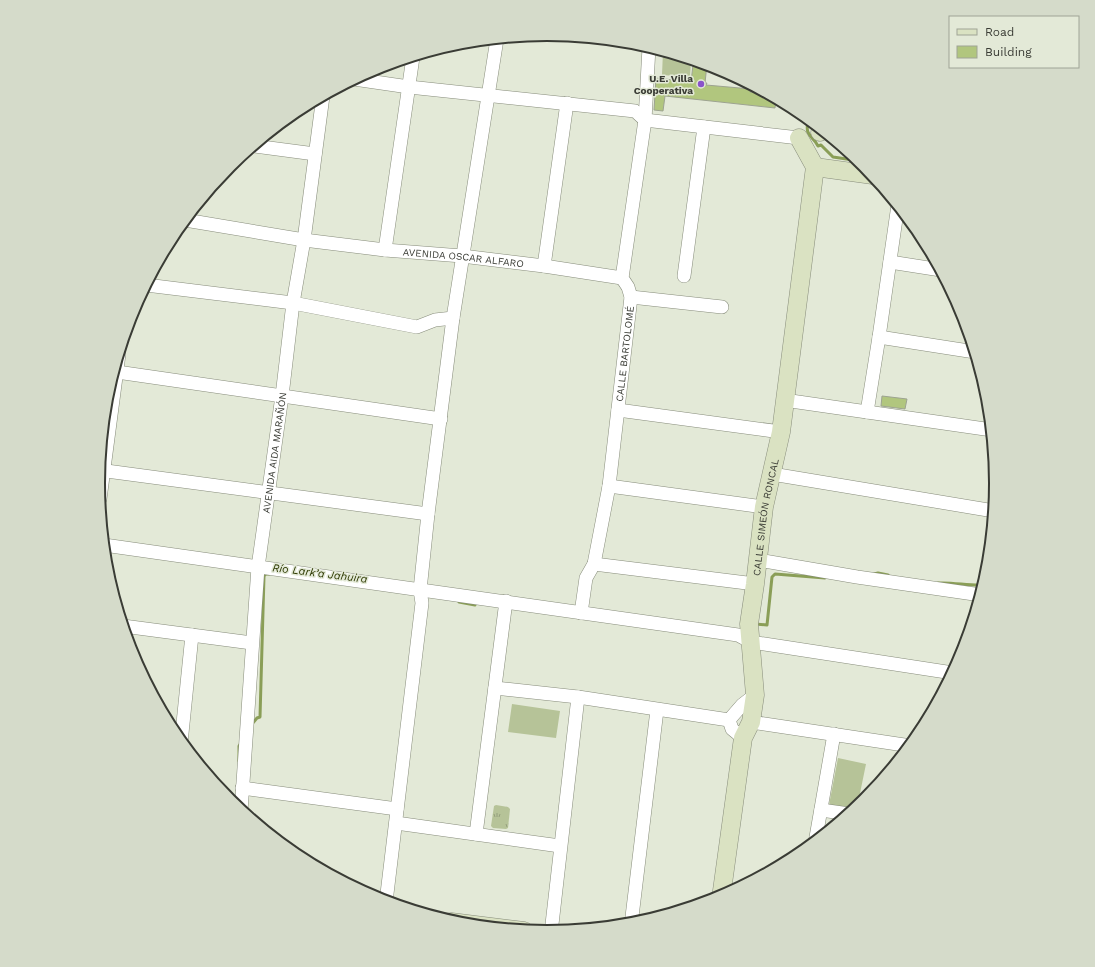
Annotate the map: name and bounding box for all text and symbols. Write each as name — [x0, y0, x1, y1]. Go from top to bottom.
legend — [949, 16, 1079, 68]
text: Road — [985, 25, 1014, 39]
text: Building — [985, 45, 1032, 59]
place label: U.E. Villa Cooperativa — [634, 73, 693, 96]
marker: U.E. Villa Cooperativa — [696, 79, 706, 89]
street label: AVENIDA OSCAR ALFARO — [402, 246, 524, 269]
street label: CALLE BARTOLOMÉ — [614, 305, 636, 402]
street label: AVENIDA AIDA MARAÑÓN — [261, 392, 288, 514]
street label: CALLE SIMEÓN RONCAL — [751, 458, 781, 576]
water label: Río Lark’a Jahuira — [272, 561, 368, 586]

